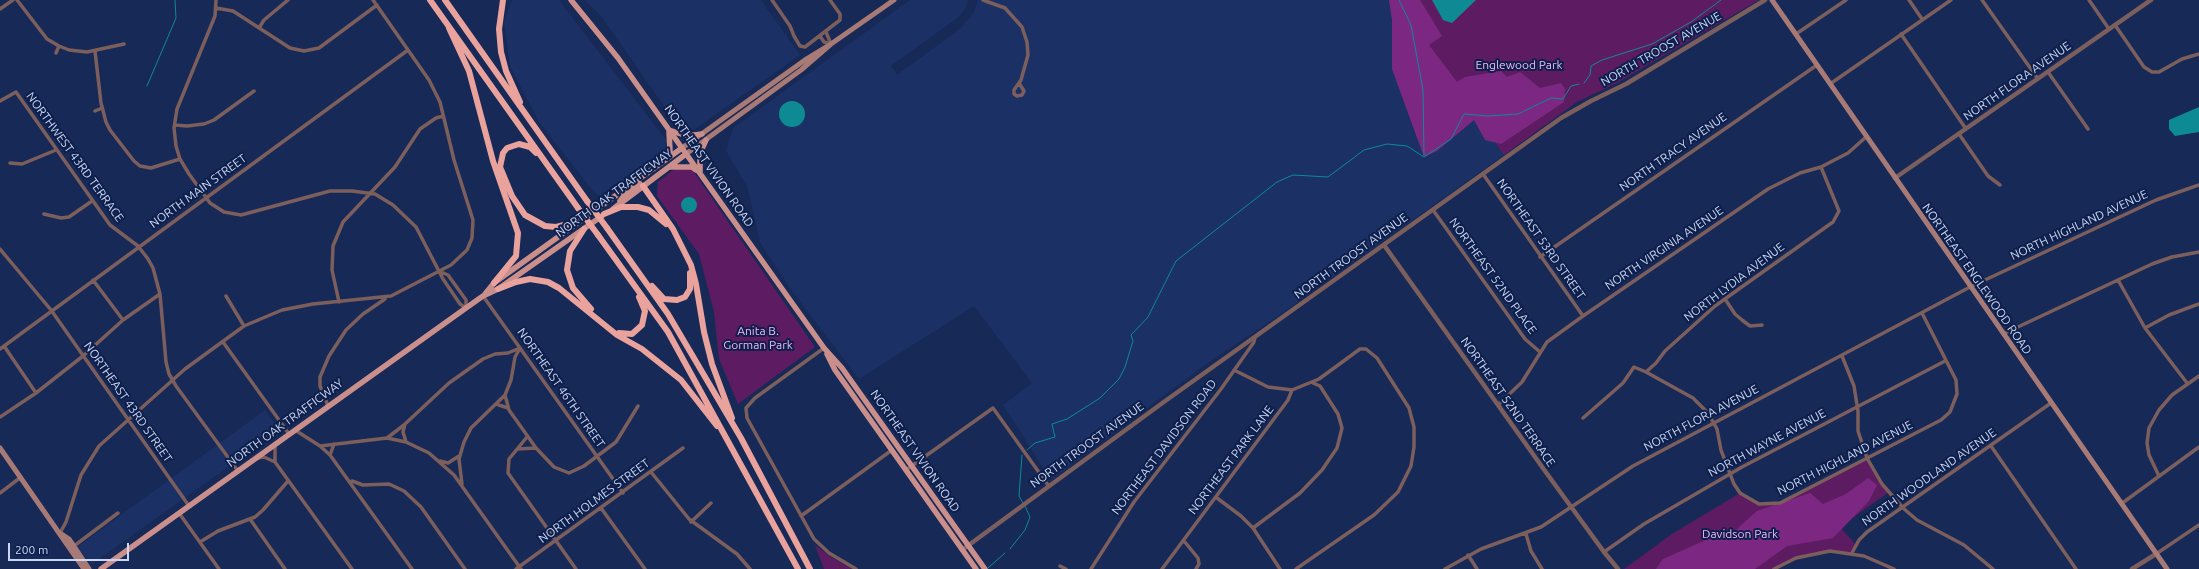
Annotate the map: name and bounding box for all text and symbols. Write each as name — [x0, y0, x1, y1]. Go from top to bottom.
street label: NORTH TROOST AVENUE — [1598, 9, 1724, 89]
street label: NORTH FLORA AVENUE — [1960, 38, 2074, 124]
park label: Englewood Park — [1475, 58, 1563, 72]
street label: NORTHWEST 43RD TERRACE — [23, 89, 127, 225]
street label: NORTHEAST VIVION ROAD — [661, 102, 757, 230]
street label: NORTH TRACY AVENUE — [1617, 110, 1729, 194]
street label: NORTH OAK TRAFFICWAY — [553, 146, 675, 240]
street label: NORTH MAIN STREET — [147, 151, 249, 231]
street label: NORTHEAST 53RD STREET — [1494, 176, 1588, 302]
street label: NORTH HIGHLAND AVENUE — [2008, 187, 2150, 263]
street label: NORTHEAST ENGLEWOOD ROAD — [1919, 201, 2035, 357]
street label: NORTH VIRGINIA AVENUE — [1602, 203, 1726, 293]
street label: NORTH TROOST AVENUE — [1292, 210, 1410, 302]
street label: NORTHEAST 52ND PLACE — [1446, 215, 1540, 337]
street label: NORTH LYDIA AVENUE — [1681, 240, 1787, 324]
park label: Anita B. Gorman Park — [723, 324, 793, 352]
street label: NORTHEAST 46TH STREET — [514, 325, 608, 451]
street label: NORTHEAST 52ND TERRACE — [1458, 334, 1558, 470]
street label: NORTHEAST 43RD STREET — [81, 339, 175, 465]
street label: NORTH OAK TRAFFICWAY — [224, 376, 346, 470]
street label: NORTHEAST DAVIDSON ROAD — [1108, 377, 1220, 517]
street label: NORTH FLORA AVENUE — [1641, 382, 1761, 454]
street label: NORTHEAST VIVION ROAD — [867, 387, 963, 515]
street label: NORTH TROOST AVENUE — [1028, 399, 1146, 491]
street label: NORTHEAST PARK LANE — [1185, 403, 1277, 517]
street label: NORTH WAYNE AVENUE — [1706, 406, 1828, 480]
street label: NORTH HIGHLAND AVENUE — [1775, 418, 1915, 498]
street label: NORTH WOODLAND AVENUE — [1859, 425, 1999, 529]
street label: NORTH HOLMES STREET — [536, 456, 652, 546]
park label: Davidson Park — [1702, 527, 1778, 541]
scale bar — [10, 535, 131, 561]
text: 200 m — [15, 543, 48, 556]

